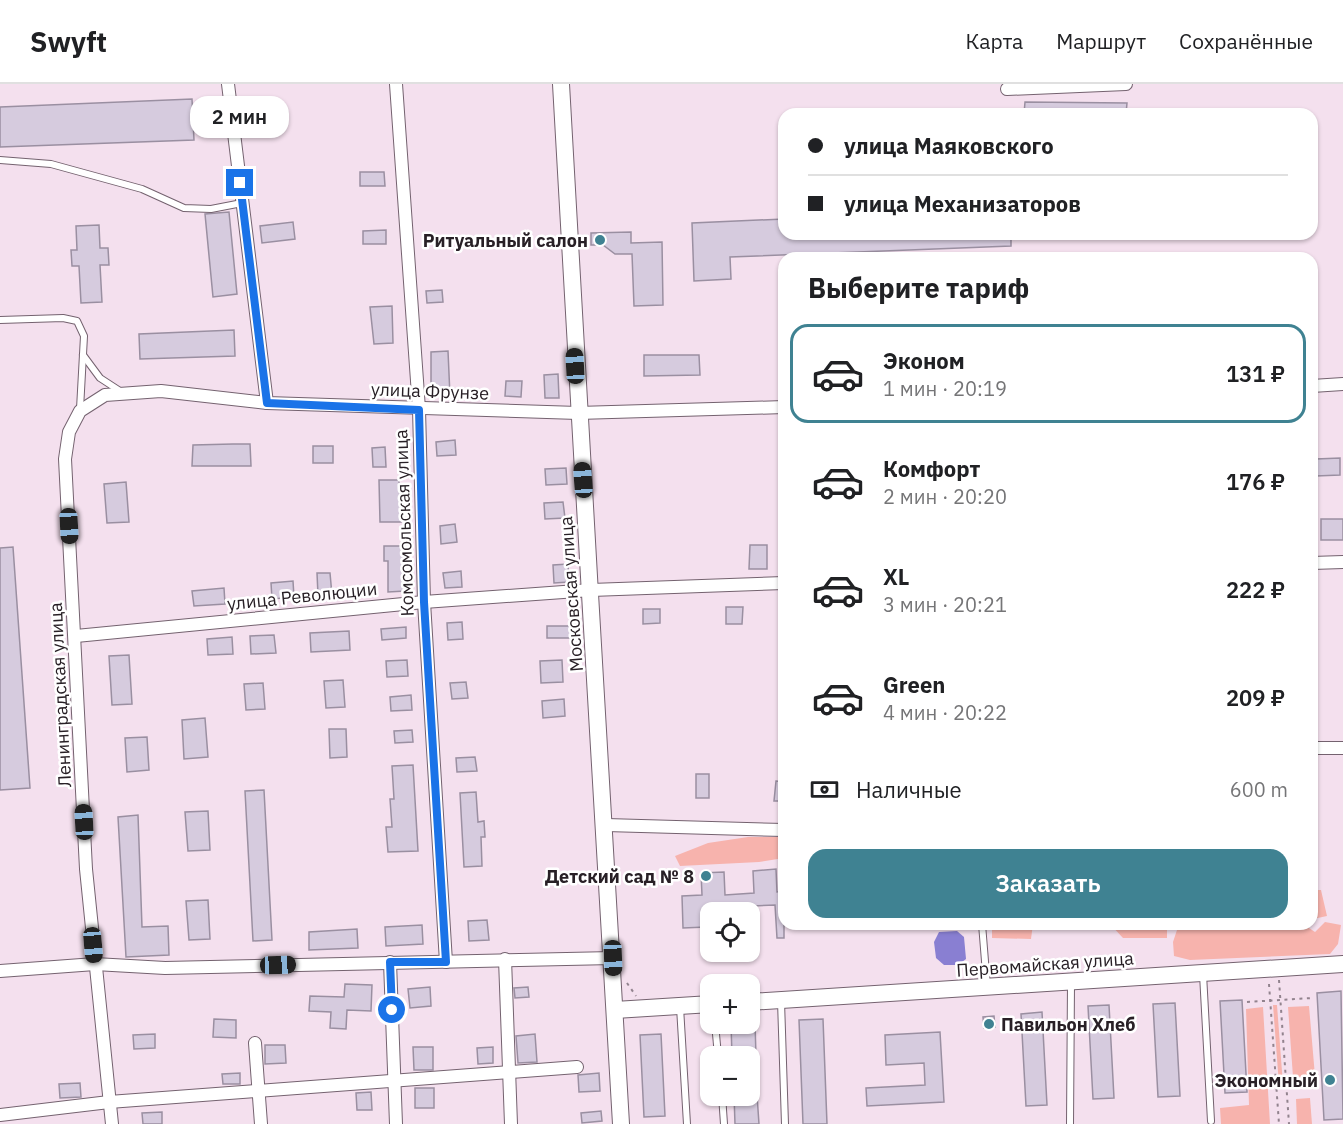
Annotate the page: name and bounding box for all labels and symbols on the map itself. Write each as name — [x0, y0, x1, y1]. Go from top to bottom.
callout: 2 мин — [190, 96, 290, 138]
route end — [226, 169, 253, 196]
place label: Ритуальный салон — [423, 229, 588, 252]
marker: Ритуальный салон — [593, 233, 607, 247]
car — [565, 348, 585, 384]
street label: улица Фрунзе — [371, 377, 490, 405]
street label: Комсомольская улица — [389, 429, 419, 617]
car — [573, 461, 593, 499]
car — [59, 508, 79, 544]
street label: Московская улица — [554, 515, 588, 672]
street label: улица Революции — [226, 577, 378, 615]
street label: Ленинградская улица — [44, 602, 76, 788]
car — [74, 804, 94, 840]
place label: Детский сад № 8 — [545, 865, 694, 888]
marker: Детский сад № 8 — [699, 869, 713, 883]
car — [82, 926, 104, 964]
car — [603, 940, 623, 976]
street label: Первомайская улица — [956, 946, 1135, 982]
car — [260, 955, 296, 975]
route start — [378, 996, 405, 1023]
place label: Павильон Хлеб — [1001, 1013, 1135, 1036]
marker: Павильон Хлеб — [982, 1017, 996, 1031]
place label: Экономный — [1215, 1069, 1318, 1092]
marker: Экономный — [1323, 1073, 1337, 1087]

